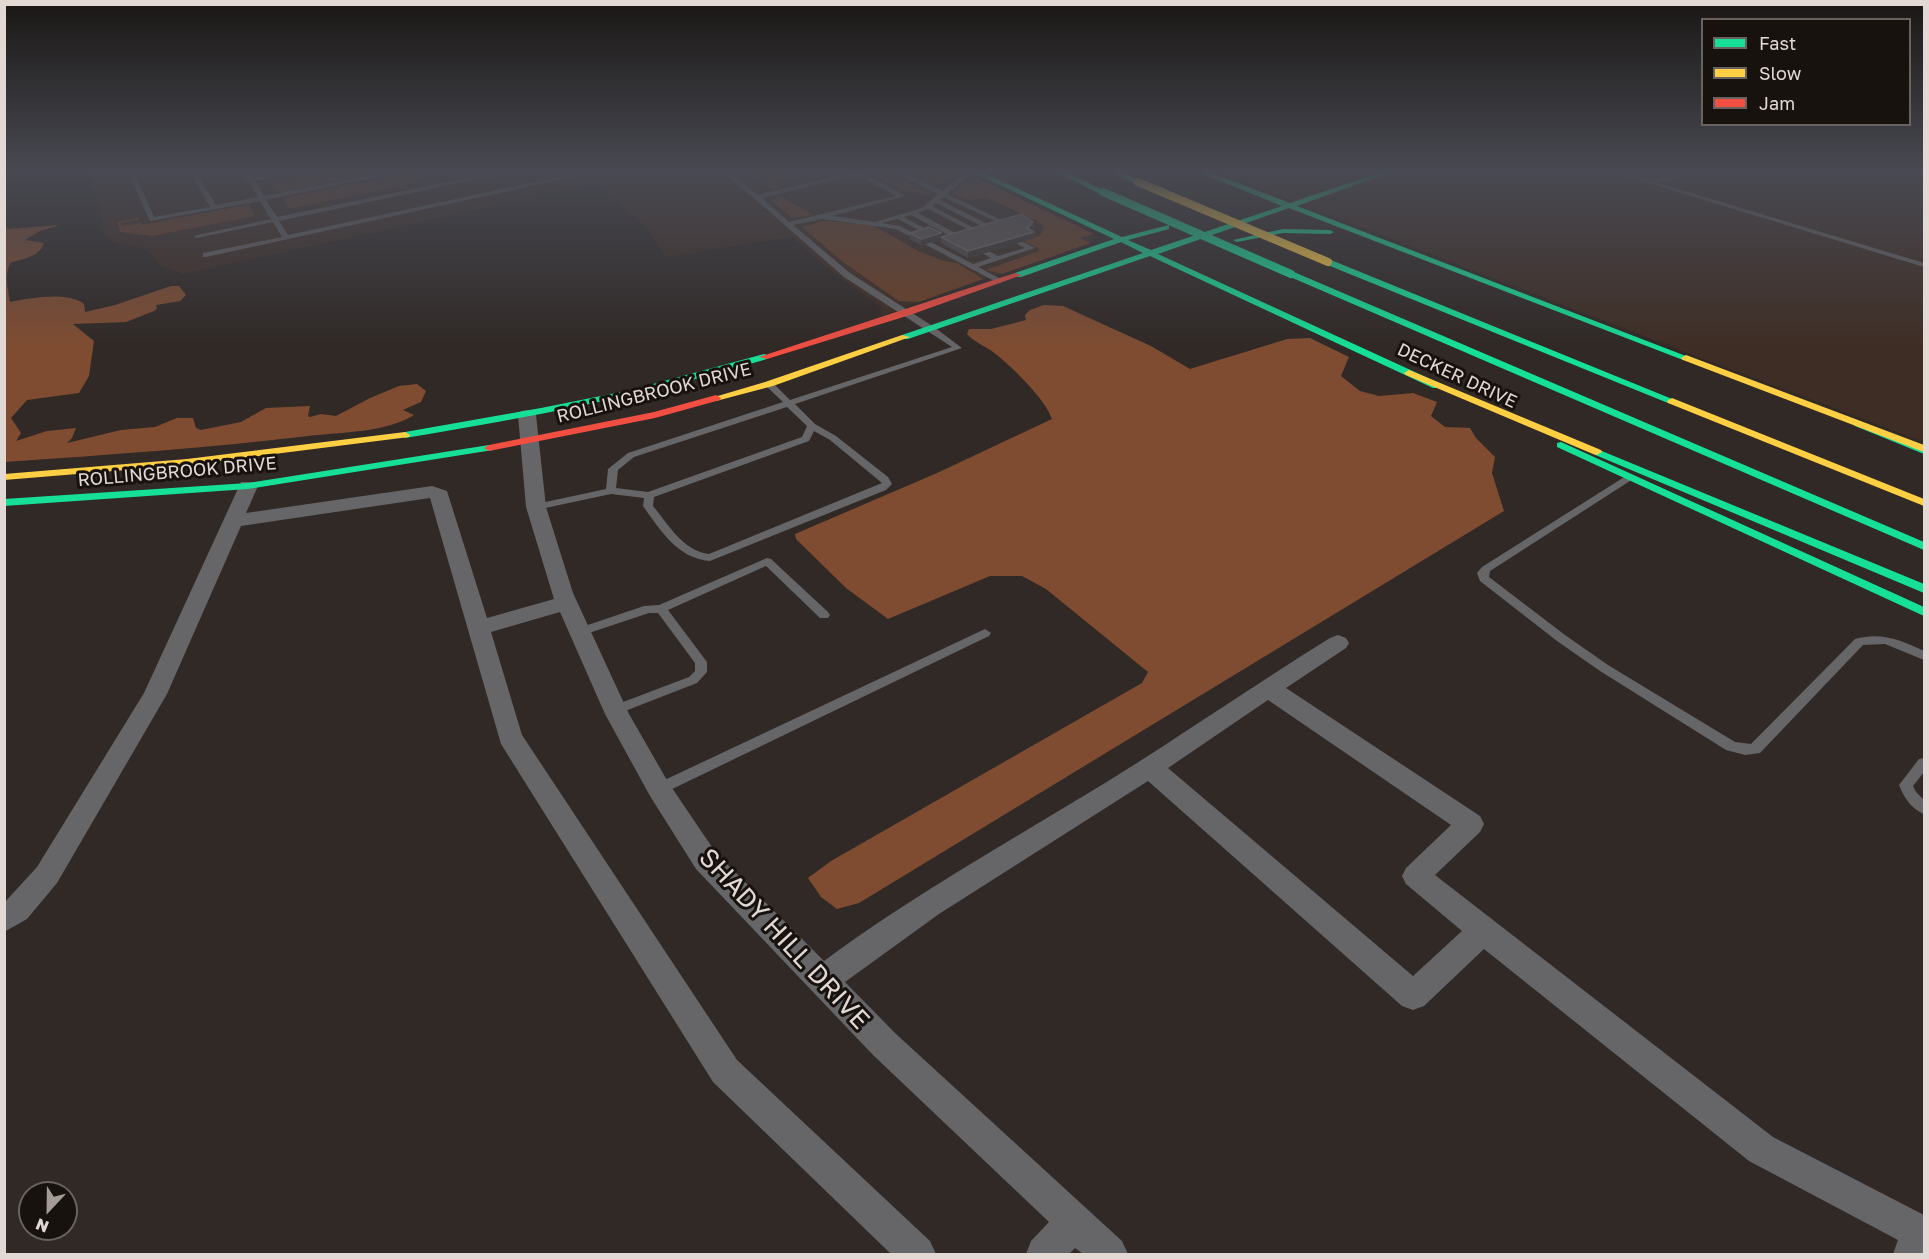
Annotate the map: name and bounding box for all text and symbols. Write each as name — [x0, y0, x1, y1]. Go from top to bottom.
legend — [1701, 18, 1911, 126]
text: Fast — [1759, 32, 1796, 54]
text: Slow — [1759, 62, 1801, 84]
text: Jam — [1759, 92, 1795, 114]
street label: DECKER DRIVE — [1394, 339, 1520, 413]
street label: ROLLINGBROOK DRIVE — [555, 358, 753, 428]
street label: ROLLINGBROOK DRIVE — [77, 453, 277, 491]
street label: SHADY HILL DRIVE — [692, 842, 876, 1036]
north arrow — [18, 1181, 78, 1241]
text: N — [33, 1214, 51, 1237]

